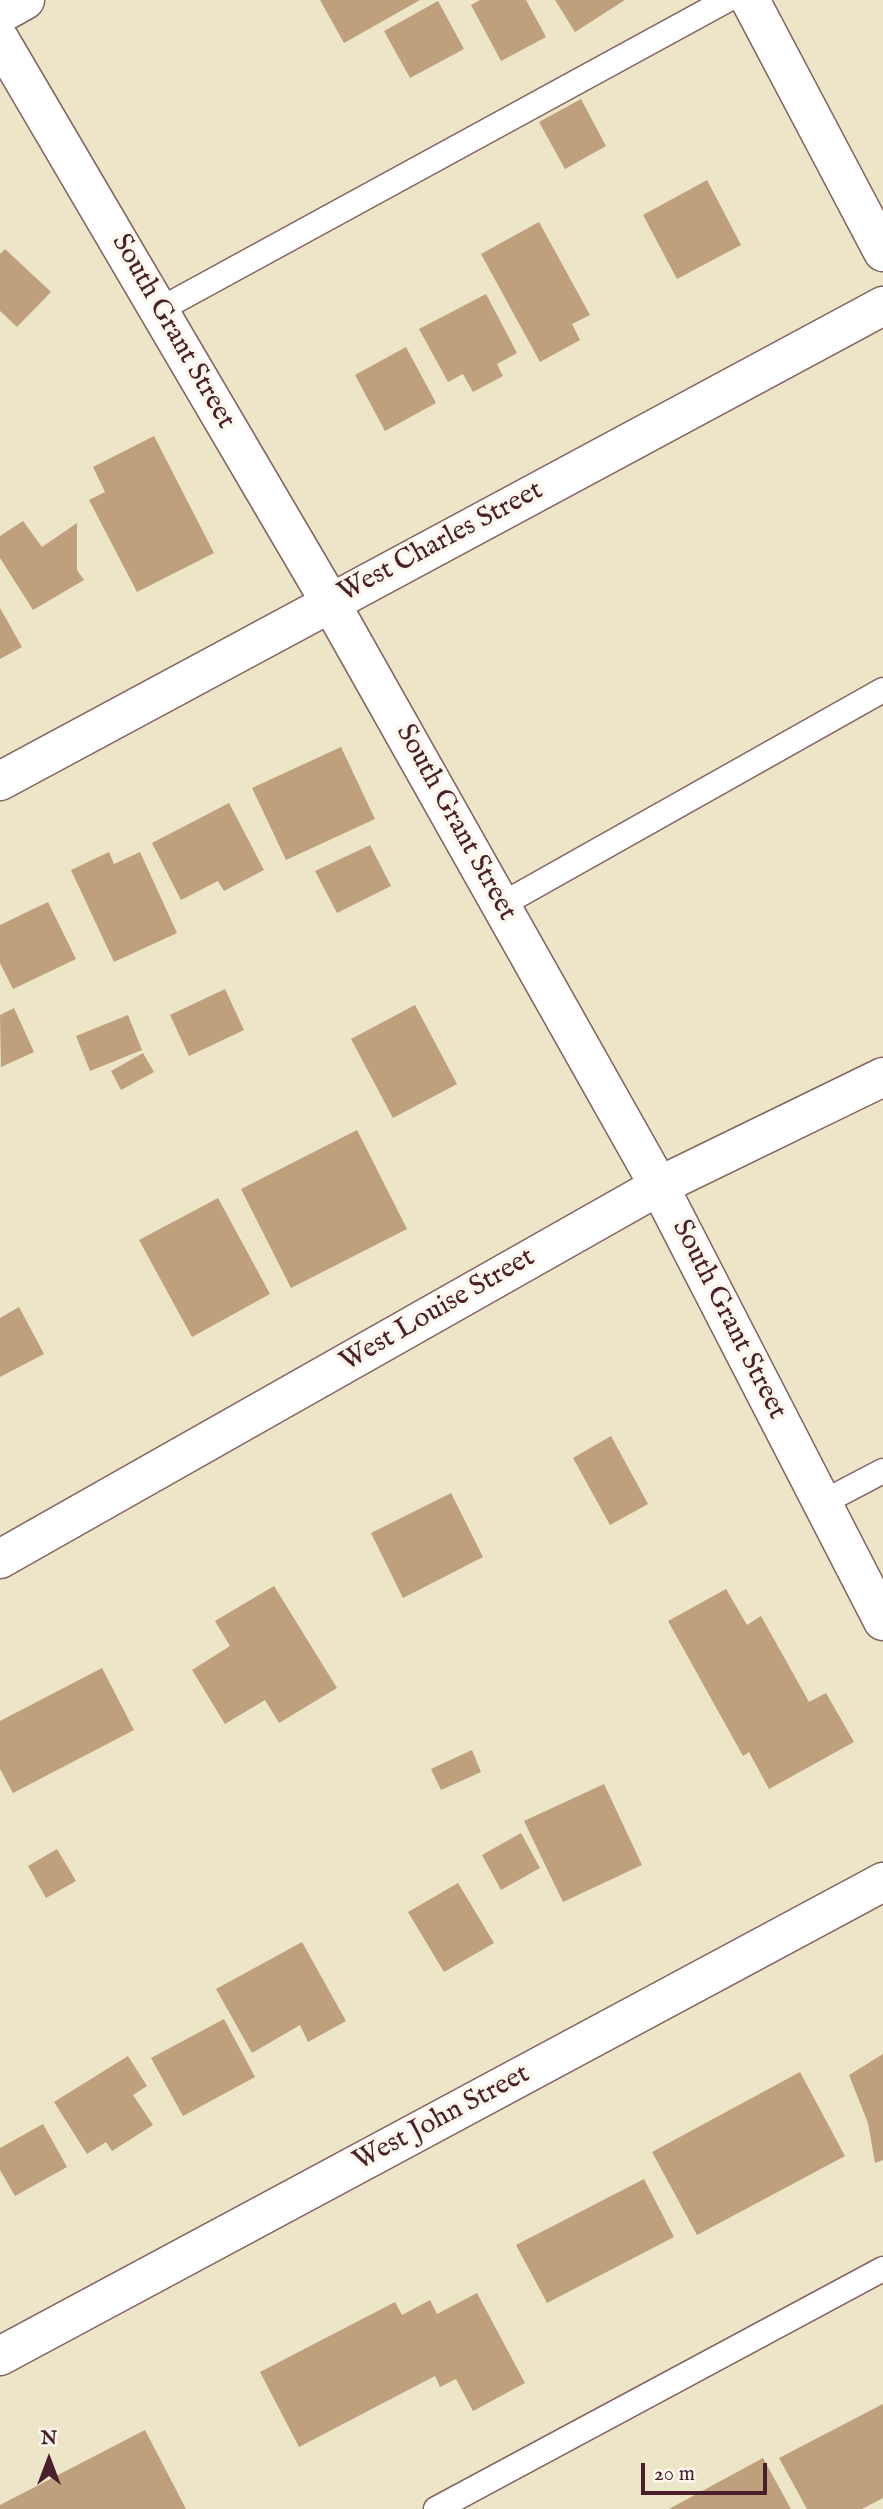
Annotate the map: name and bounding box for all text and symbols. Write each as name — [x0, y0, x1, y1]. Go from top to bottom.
street label: South Grant Street — [103, 229, 241, 435]
street label: West Charles Street — [333, 475, 549, 611]
street label: South Grant Street — [387, 719, 523, 927]
street label: South Grant Street — [663, 1215, 793, 1425]
street label: West Louise Street — [335, 1242, 541, 1380]
street label: West John Street — [348, 2058, 536, 2180]
north arrow — [14, 2425, 84, 2495]
text: N — [41, 2427, 57, 2451]
scale bar — [645, 2450, 771, 2494]
text: 20 m — [654, 2461, 695, 2488]

